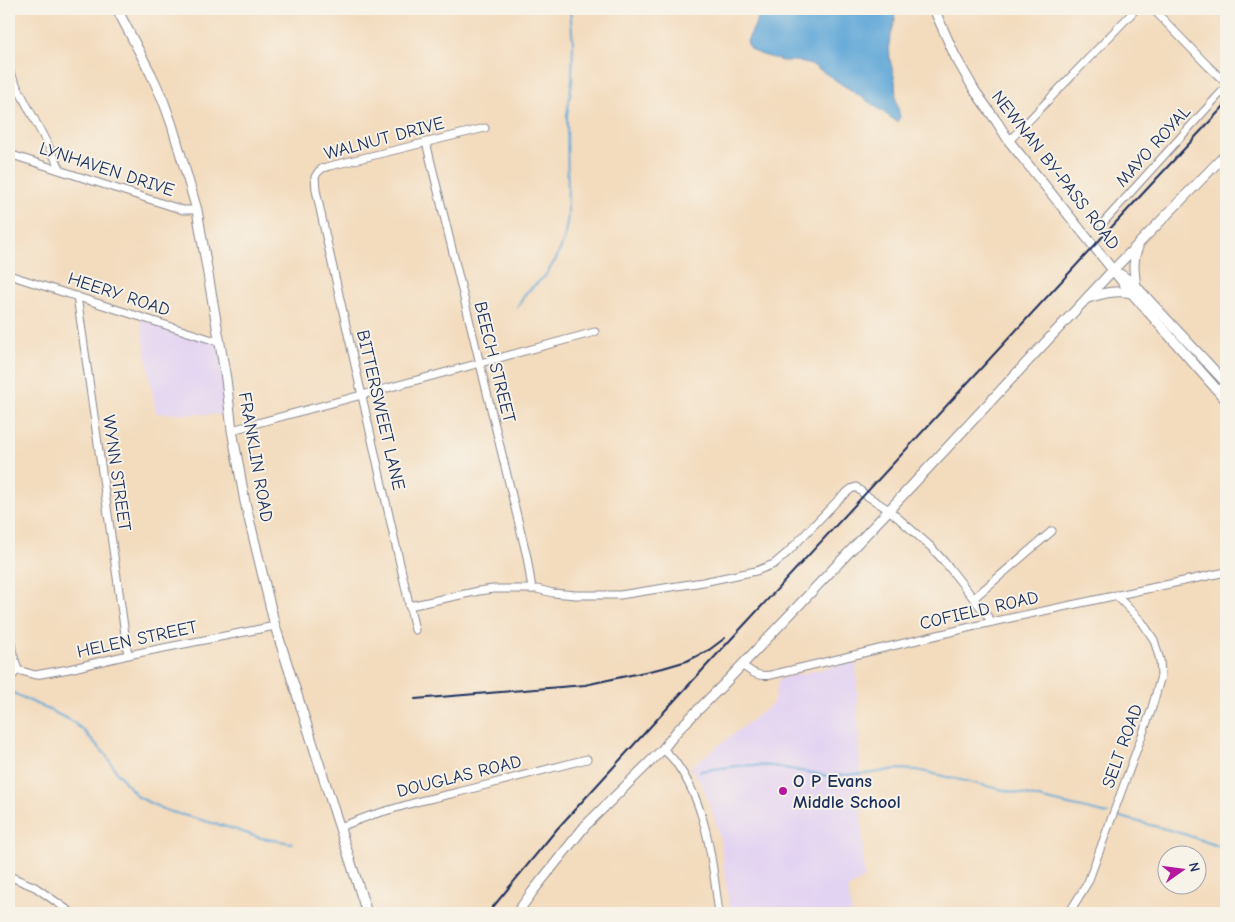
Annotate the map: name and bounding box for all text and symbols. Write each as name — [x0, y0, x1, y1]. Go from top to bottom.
street label: NEWNAN BY-PASS ROAD — [987, 87, 1124, 254]
street label: MAYO ROYAL — [1111, 101, 1195, 191]
street label: WALNUT DRIVE — [322, 112, 447, 165]
street label: LYNHAVEN DRIVE — [37, 138, 177, 201]
street label: HEERY ROAD — [65, 268, 173, 321]
street label: BEECH STREET — [469, 299, 520, 425]
street label: BITTERSWEET LANE — [352, 328, 409, 492]
street label: FRANKLIN ROAD — [234, 391, 277, 524]
street label: WYNN STREET — [98, 414, 135, 533]
street label: COFIELD ROAD — [918, 587, 1041, 634]
street label: HELEN STREET — [75, 616, 200, 663]
street label: SELT ROAD — [1098, 701, 1147, 791]
street label: DOUGLAS ROAD — [395, 751, 524, 802]
place label: O P Evans Middle School — [793, 771, 901, 813]
marker: O P Evans Middle School — [777, 785, 789, 797]
north arrow — [1158, 844, 1208, 894]
text: N — [1185, 860, 1203, 873]

